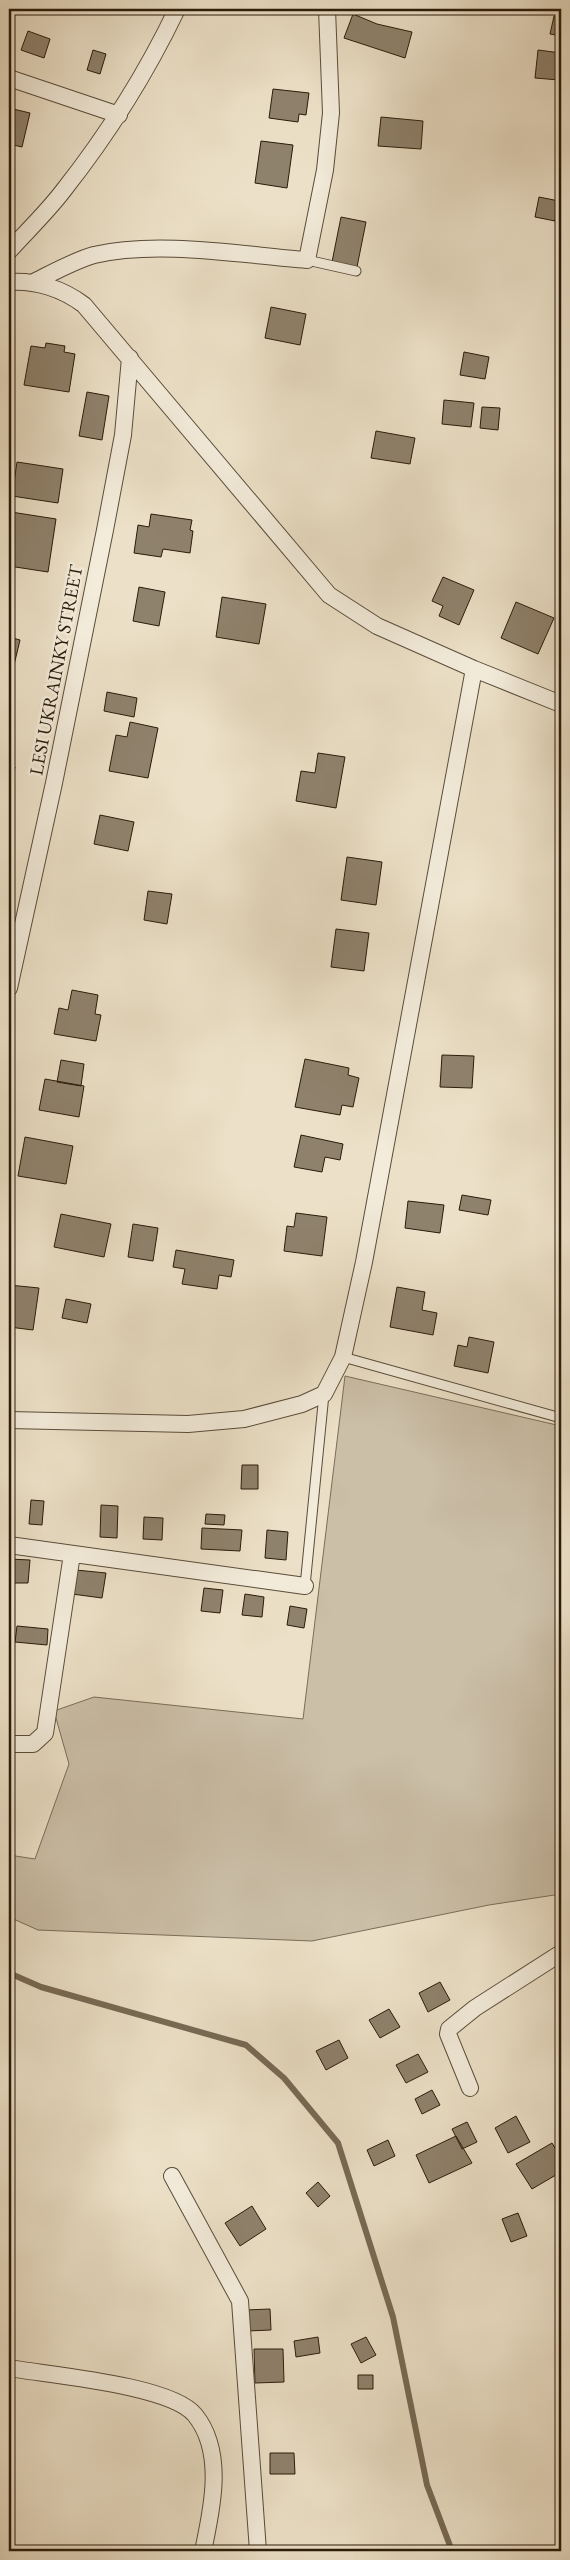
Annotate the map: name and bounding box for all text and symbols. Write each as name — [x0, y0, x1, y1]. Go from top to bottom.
street label: LESI UKRAINKY STREET — [23, 562, 89, 777]

